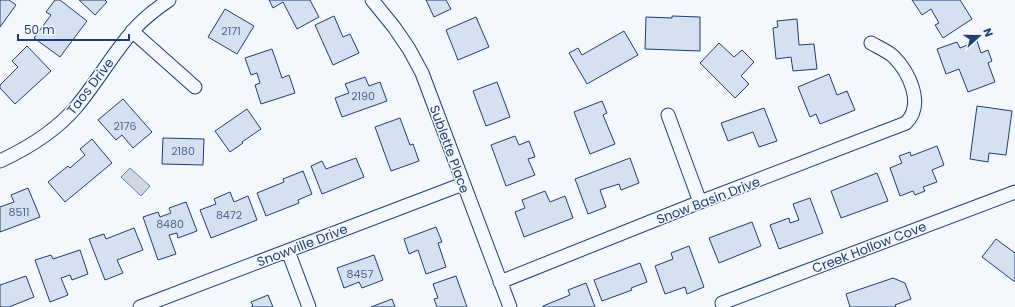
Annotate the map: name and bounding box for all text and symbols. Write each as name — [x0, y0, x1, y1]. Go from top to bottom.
scale bar — [18, 16, 129, 42]
north arrow — [959, 16, 999, 56]
text: 50 m — [24, 21, 55, 38]
house number: 2171 — [221, 23, 241, 39]
text: N — [979, 26, 997, 39]
street label: Taos Drive — [62, 54, 119, 119]
house number: 2190 — [351, 88, 375, 104]
street label: Sublette Place — [425, 102, 474, 196]
house number: 2176 — [114, 118, 136, 134]
house number: 2180 — [171, 143, 195, 159]
street label: Snow Basin Drive — [654, 172, 763, 229]
house number: 8511 — [9, 204, 29, 220]
house number: 8472 — [216, 207, 242, 223]
house number: 8480 — [156, 216, 184, 232]
street label: Creek Hollow Cove — [809, 217, 929, 278]
street label: Snowville Drive — [254, 219, 350, 272]
house number: 8457 — [347, 266, 373, 282]

